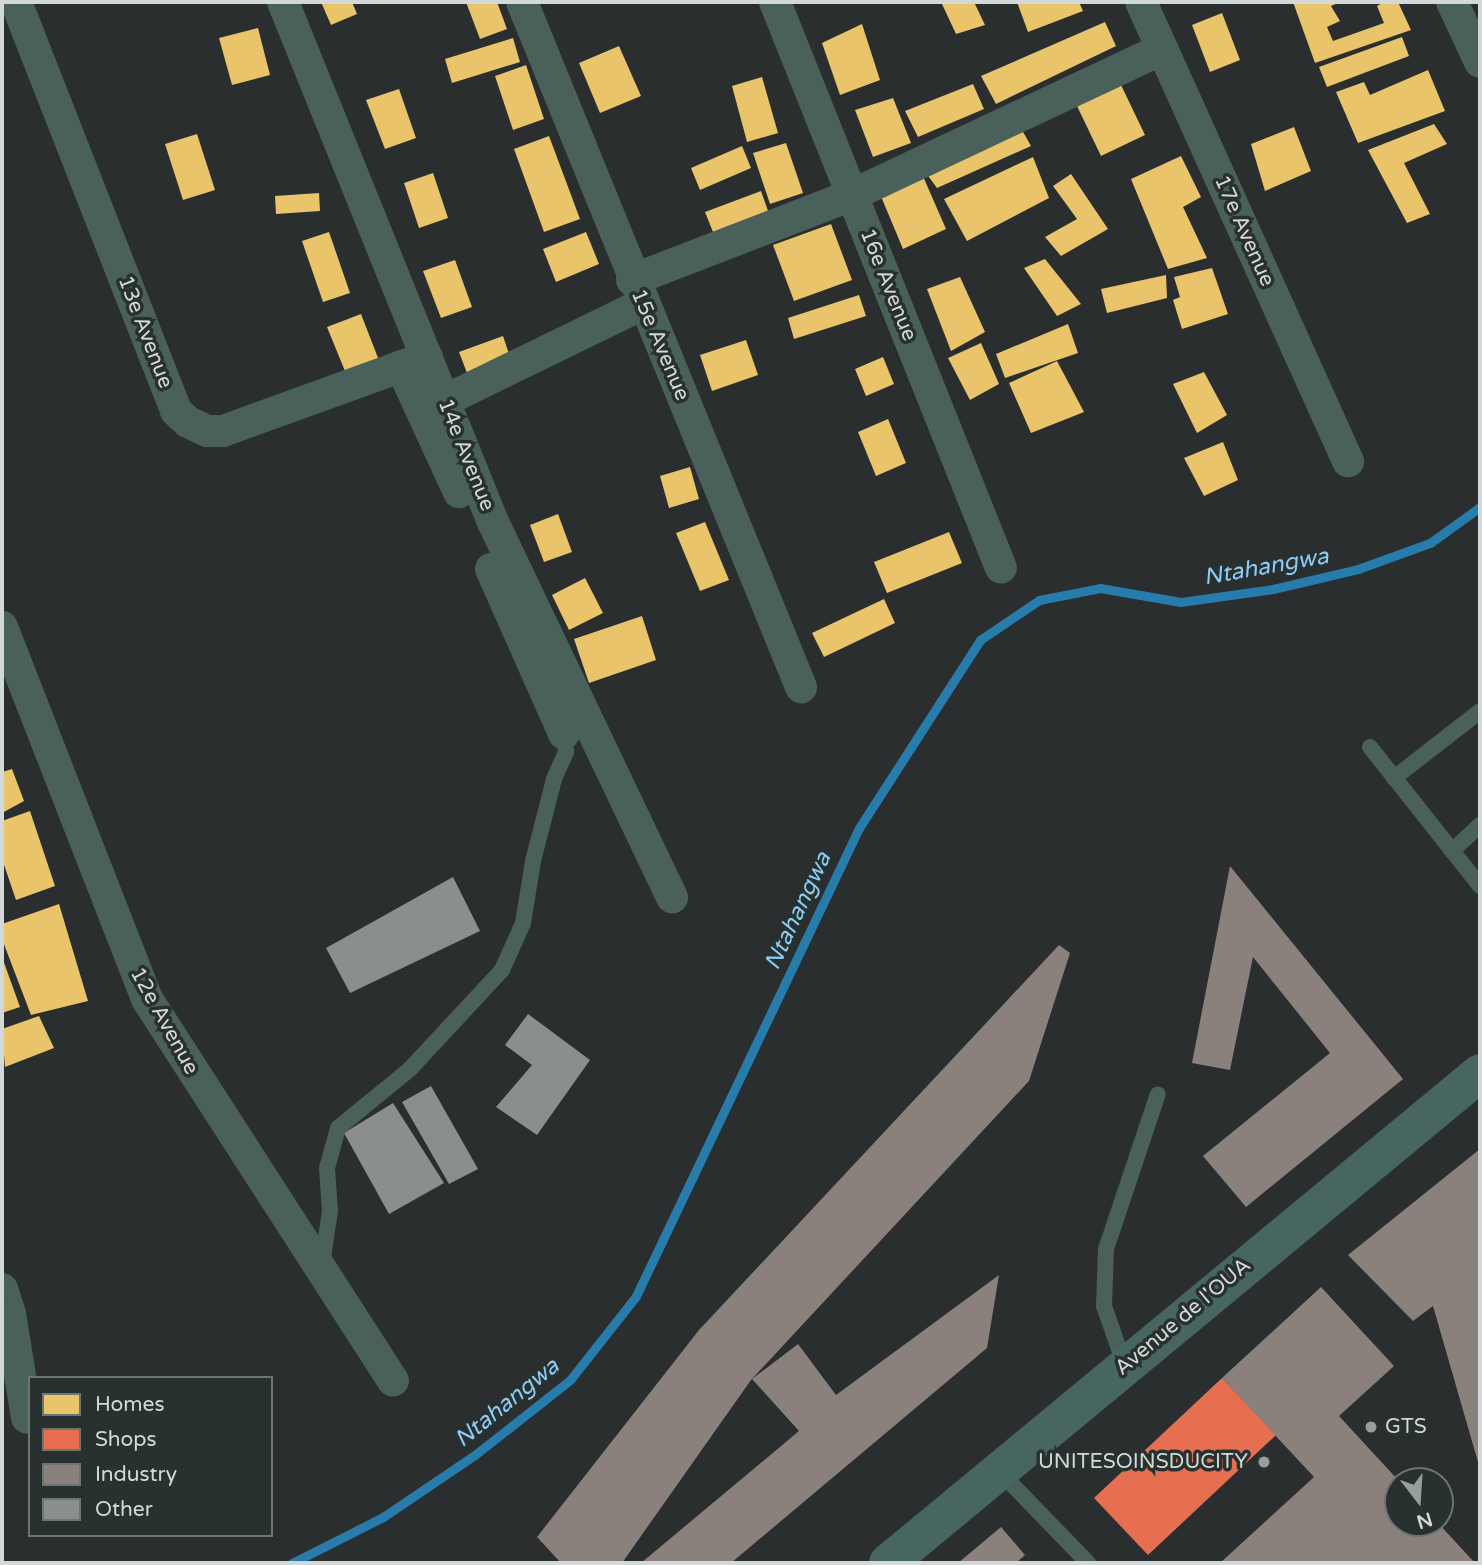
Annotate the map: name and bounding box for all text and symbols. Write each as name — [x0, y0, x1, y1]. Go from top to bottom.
street label: 17e Avenue — [1208, 172, 1280, 290]
street label: 16e Avenue — [854, 225, 922, 345]
street label: 13e Avenue — [112, 272, 178, 392]
street label: 15e Avenue — [625, 285, 695, 405]
street label: 14e Avenue — [432, 395, 500, 515]
water label: Ntahangwa — [1201, 542, 1331, 592]
water label: Ntahangwa — [759, 848, 837, 974]
street label: 12e Avenue — [124, 963, 204, 1079]
street label: Avenue de l'OUA — [1110, 1253, 1256, 1381]
water label: Ntahangwa — [449, 1353, 565, 1453]
legend — [28, 1376, 273, 1537]
text: Homes — [95, 1392, 165, 1417]
place label: GTS — [1385, 1414, 1427, 1440]
marker: GTS — [1363, 1419, 1379, 1435]
text: Shops — [95, 1427, 157, 1452]
place label: UNITESOINSDUCITY — [1038, 1449, 1248, 1475]
marker: UNITESOINSDUCITY — [1254, 1452, 1274, 1472]
text: Industry — [95, 1462, 177, 1487]
north arrow — [1384, 1467, 1454, 1537]
text: Other — [95, 1497, 153, 1522]
text: N — [1414, 1507, 1435, 1533]

